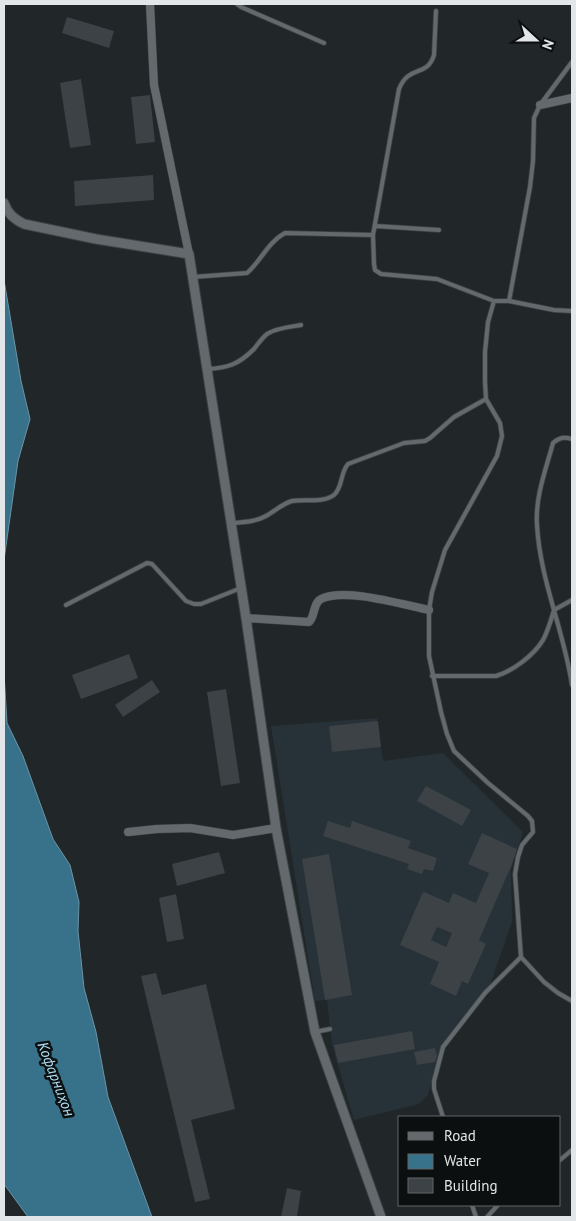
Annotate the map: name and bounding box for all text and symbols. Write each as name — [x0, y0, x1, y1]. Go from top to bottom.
north arrow — [511, 15, 561, 65]
text: N — [538, 37, 558, 52]
water label: Кофарниҳон — [34, 1039, 79, 1119]
legend — [398, 1116, 561, 1206]
text: Road — [444, 1126, 476, 1145]
text: Water — [444, 1151, 481, 1170]
text: Building — [444, 1176, 498, 1195]

